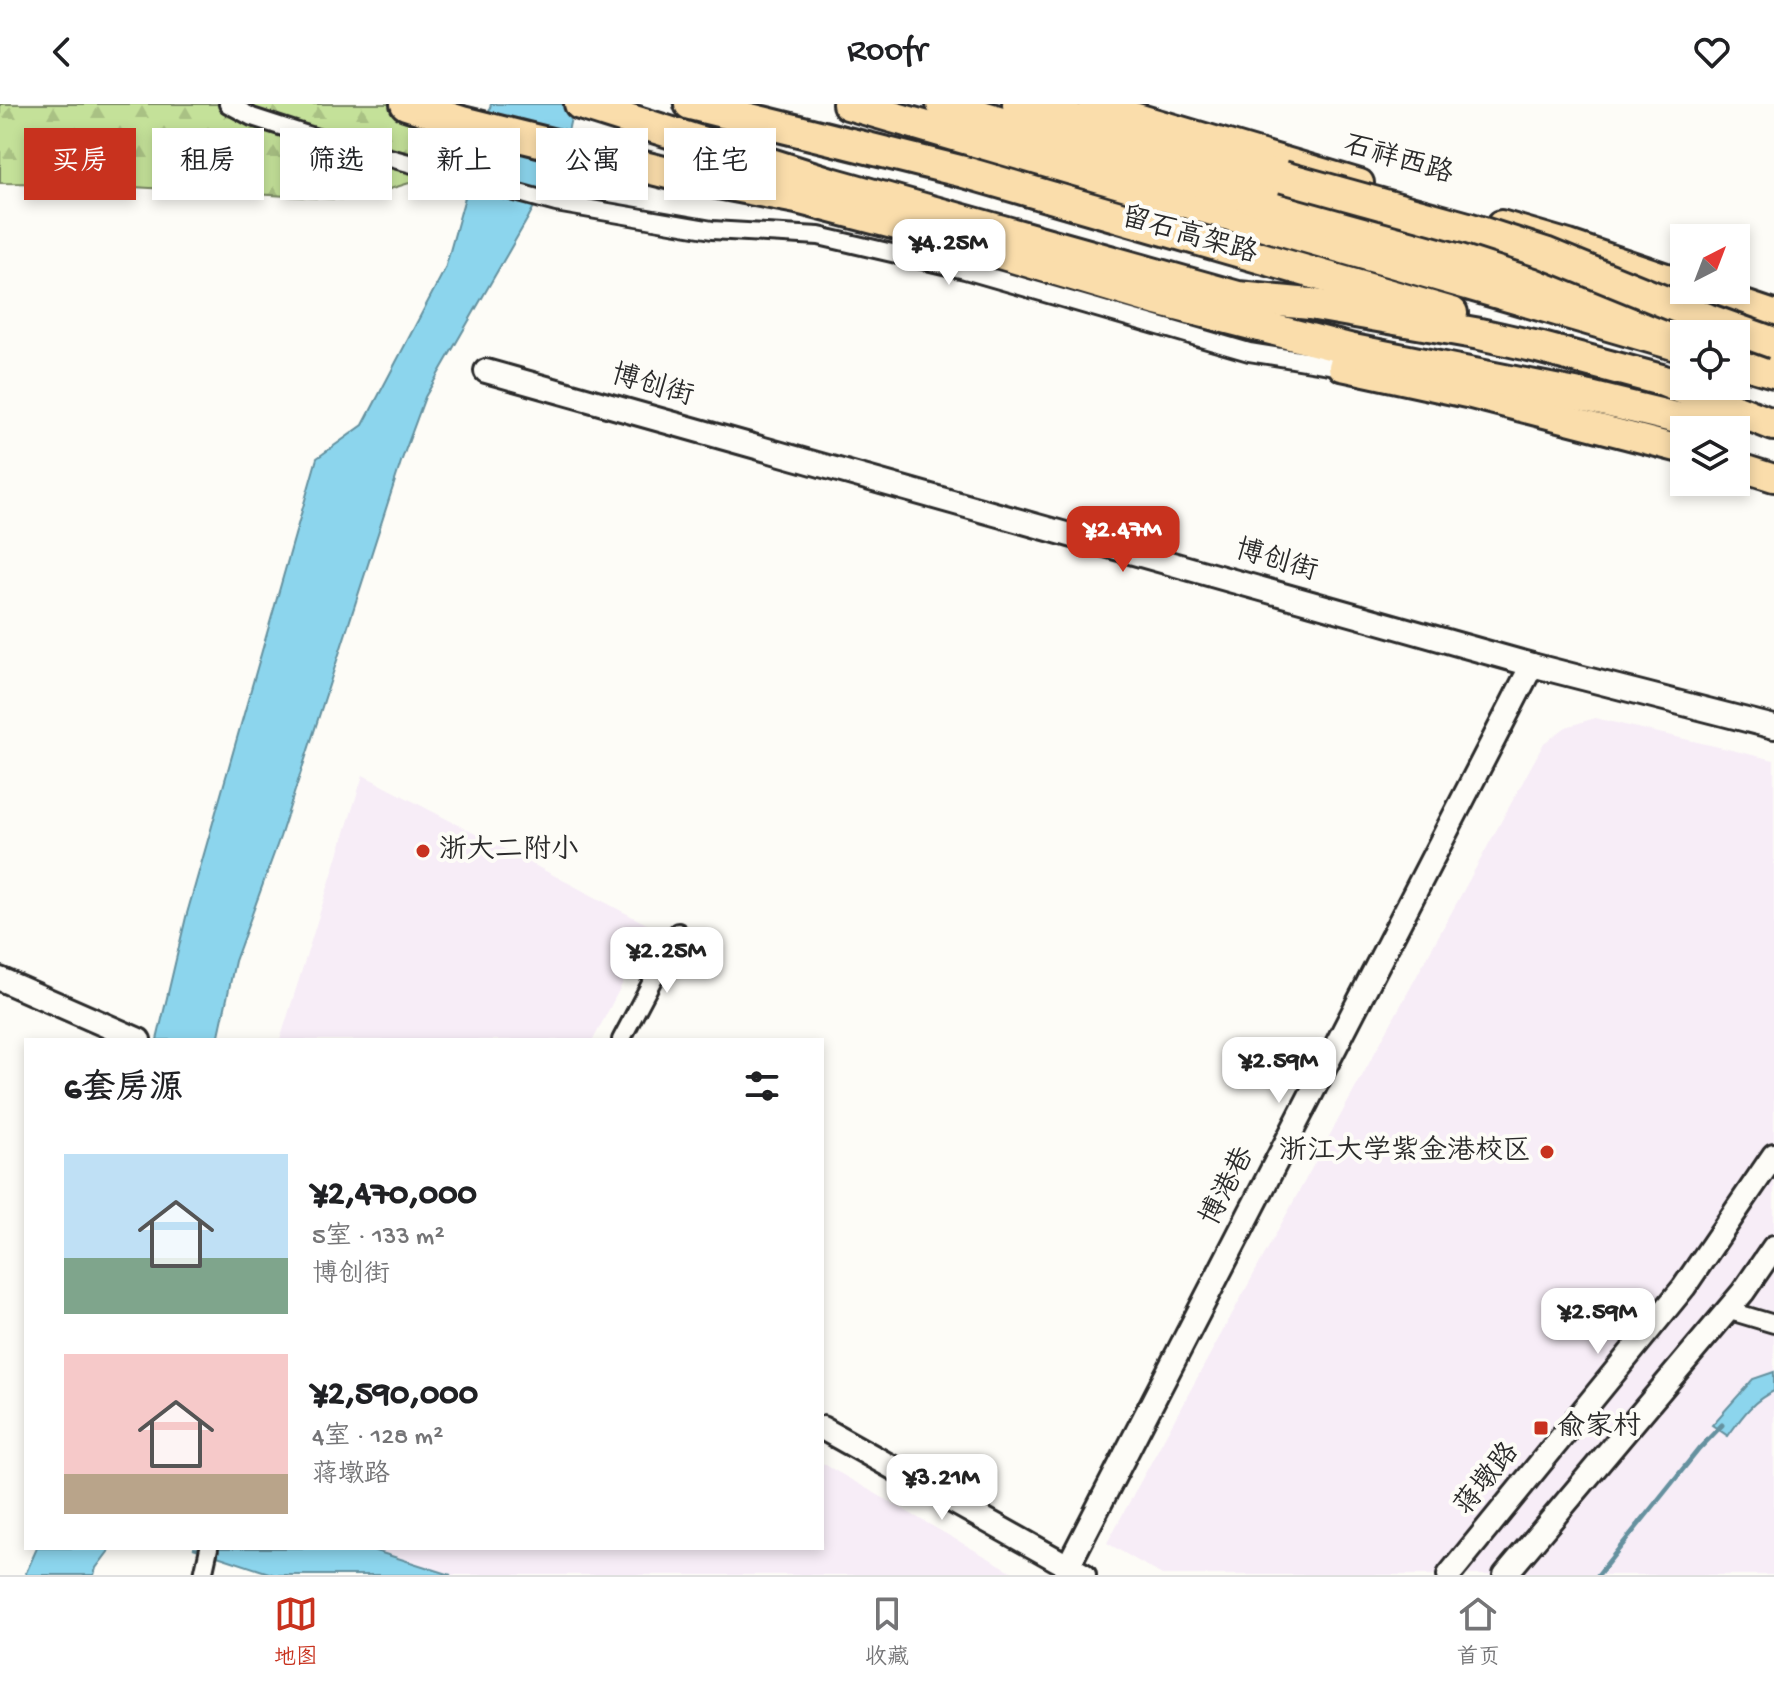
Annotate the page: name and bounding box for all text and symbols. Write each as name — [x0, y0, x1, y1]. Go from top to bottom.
icon: back — [40, 30, 84, 74]
icon: heart — [1690, 30, 1734, 74]
text: Roofr — [847, 31, 927, 74]
chip: 买房 — [24, 128, 136, 200]
chip: 租房 — [152, 128, 264, 200]
chip: 筛选 — [280, 128, 392, 200]
chip: 新上 — [408, 128, 520, 200]
chip: 公寓 — [536, 128, 648, 200]
chip: 住宅 — [664, 128, 776, 200]
street label: 石祥西路 — [1340, 128, 1457, 192]
street label: 留石高架路 — [1117, 200, 1261, 272]
pin: ¥4.25M — [884, 219, 1014, 287]
north arrow — [1670, 224, 1750, 304]
map controls — [1670, 224, 1750, 496]
text: ¥4.25M — [911, 229, 987, 260]
button: locate — [1670, 320, 1750, 400]
street label: 博创街 — [607, 359, 697, 414]
button: layers — [1670, 416, 1750, 496]
pin: ¥2.47M — [1058, 506, 1188, 574]
text: ¥2.47M — [1085, 516, 1161, 547]
street label: 博创街 — [1231, 534, 1321, 589]
place label: 浙大二附小 — [439, 834, 579, 868]
marker: 浙大二附小 — [414, 842, 432, 860]
pin: ¥2.25M — [602, 927, 732, 995]
text: ¥2.25M — [628, 937, 706, 968]
pin: ¥2.59M — [1214, 1037, 1344, 1105]
text: ¥2.59M — [1240, 1047, 1318, 1078]
icon: filters — [740, 1064, 784, 1108]
text: 6套房源 — [64, 1071, 183, 1111]
place label: 浙江大学紫金港校区 — [1279, 1134, 1531, 1169]
street label: 博港巷 — [1194, 1141, 1263, 1232]
marker: 浙江大学紫金港校区 — [1538, 1143, 1556, 1161]
text: ¥2,470,000 — [312, 1176, 477, 1216]
icon: home — [128, 1186, 224, 1282]
text: 5室 · 133 m² — [312, 1223, 445, 1254]
text: 博创街 — [312, 1261, 390, 1292]
pin: ¥2.59M — [1533, 1288, 1663, 1356]
text: ¥2.59M — [1559, 1298, 1637, 1329]
text: ¥2,590,000 — [312, 1376, 478, 1416]
icon: home — [128, 1386, 224, 1482]
place label: 俞家村 — [1557, 1410, 1641, 1445]
marker: 俞家村 — [1532, 1419, 1550, 1437]
text: 4室 · 128 m² — [312, 1423, 443, 1454]
street label: 蒋墩路 — [1447, 1436, 1527, 1523]
pin: ¥3.21M — [877, 1454, 1007, 1522]
text: 蒋墩路 — [312, 1461, 390, 1492]
text: ¥3.21M — [904, 1464, 980, 1495]
tab: 地图 — [274, 1592, 318, 1672]
tab: 收藏 — [865, 1592, 909, 1672]
tab: 首页 — [1456, 1592, 1500, 1672]

